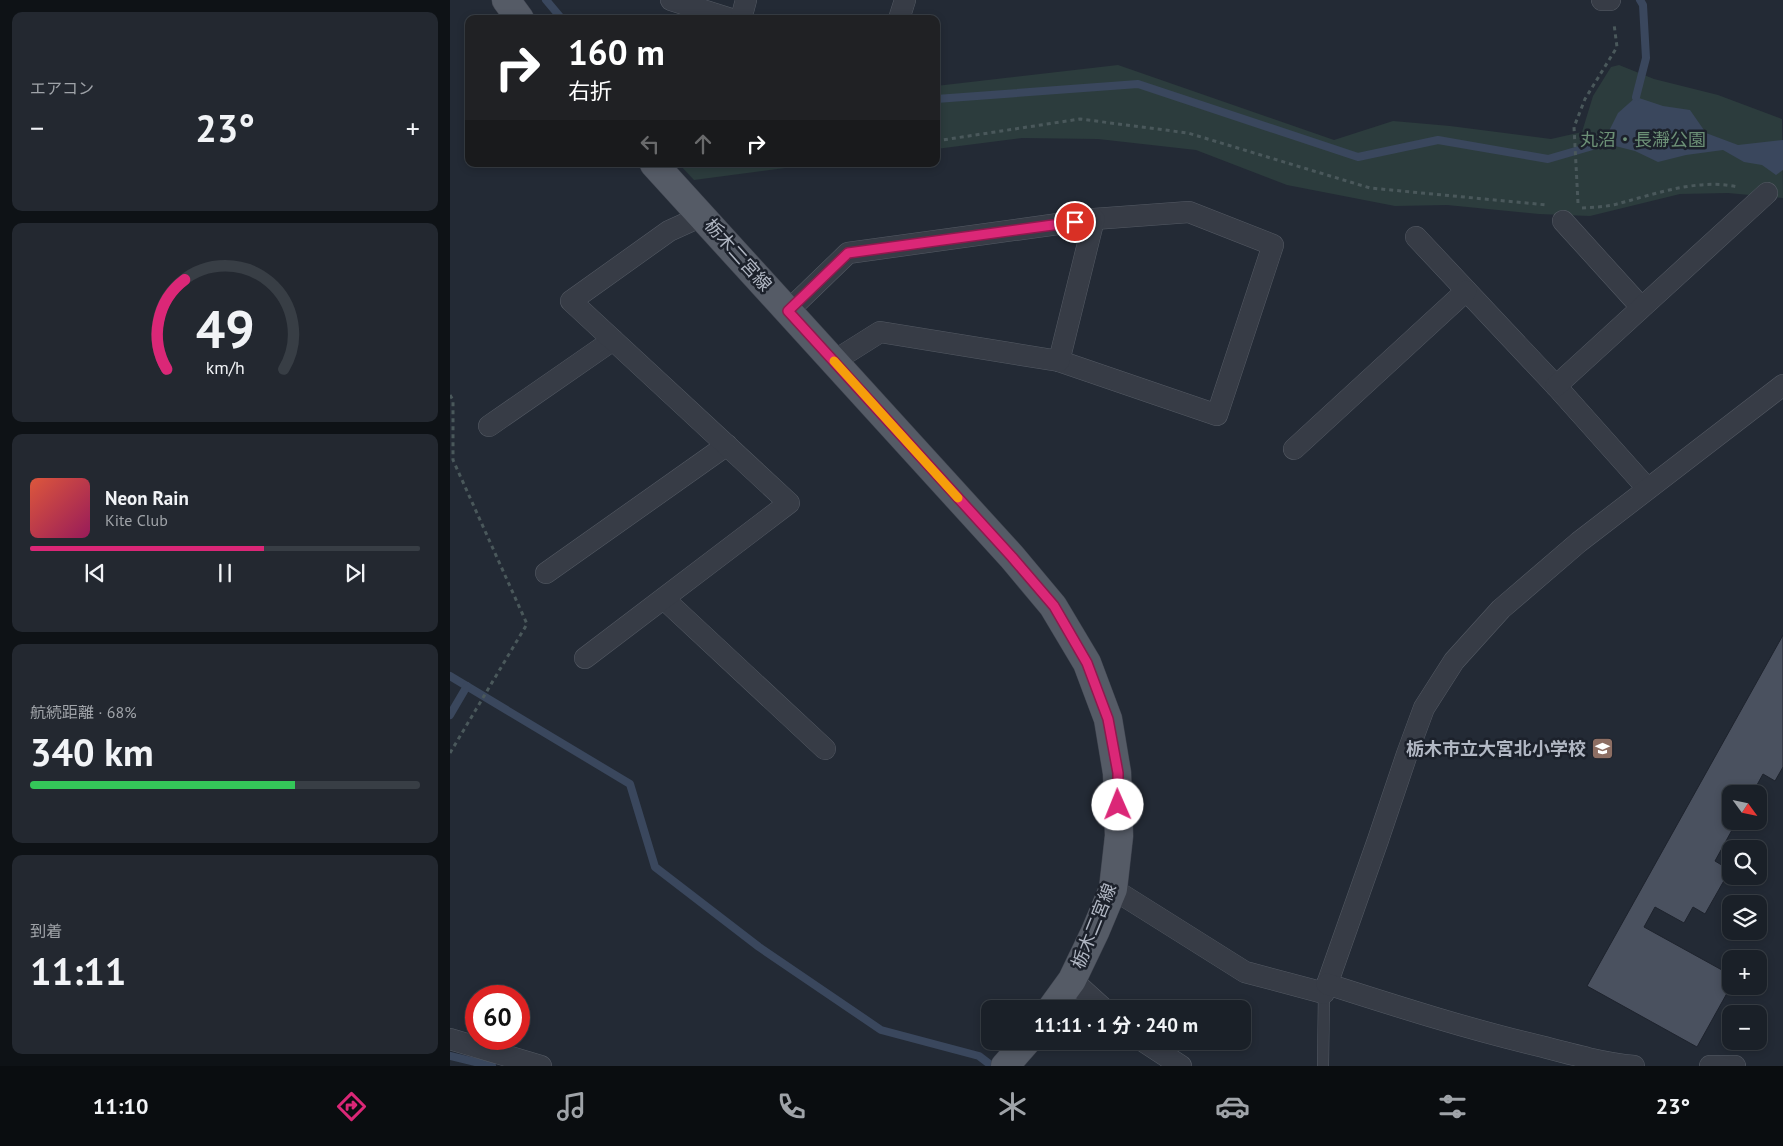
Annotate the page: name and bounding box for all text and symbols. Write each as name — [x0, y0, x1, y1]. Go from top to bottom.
text: 160 m — [568, 29, 665, 75]
icon: right — [485, 35, 550, 100]
text: 右折 — [568, 77, 612, 105]
text: エアコン — [30, 78, 94, 98]
text: 23° — [195, 103, 255, 152]
text: − — [30, 109, 44, 146]
text: + — [406, 109, 420, 146]
park label: 丸沼・長瀞公園 — [1580, 128, 1706, 151]
icon: left — [636, 130, 664, 158]
icon: ahead — [689, 130, 717, 158]
icon: right — [742, 130, 770, 158]
pin — [1054, 201, 1096, 243]
icon: arrive — [1061, 208, 1089, 236]
street label: 栃木二宮線 — [700, 214, 777, 296]
text: 49 — [196, 295, 254, 362]
text: km/h — [205, 356, 245, 379]
text: Neon Rain — [105, 486, 189, 510]
text: Kite Club — [105, 510, 168, 530]
icon: previous — [81, 559, 109, 587]
icon: pause — [211, 559, 239, 587]
icon: next — [341, 559, 369, 587]
text: 航続距離 · 68% — [30, 702, 137, 722]
text: 340 km — [30, 727, 154, 776]
place label: 栃木市立大宮北小学校 — [1406, 737, 1586, 760]
school or university icon: 栃木市立大宮北小学校 — [1590, 737, 1614, 761]
position arrow — [1091, 778, 1143, 830]
north arrow — [1722, 785, 1768, 830]
map controls — [1722, 785, 1767, 1050]
button: search — [1722, 840, 1767, 885]
street label: 栃木二宮線 — [1066, 880, 1121, 972]
button: layers — [1722, 895, 1767, 940]
text: 到着 — [30, 921, 62, 941]
text: 11:11 — [30, 946, 126, 995]
button: + — [1722, 950, 1767, 995]
speed limit sign: 60 — [465, 985, 530, 1050]
button: − — [1722, 1005, 1767, 1050]
text: 11:11 · 1 分 · 240 m — [1034, 1013, 1198, 1037]
icon: directions — [334, 1089, 369, 1124]
icon: music — [554, 1089, 589, 1124]
icon: phone — [774, 1089, 809, 1124]
icon: climate — [995, 1089, 1030, 1124]
icon: car — [1215, 1089, 1250, 1124]
icon: filters — [1435, 1089, 1470, 1124]
text: 11:10 — [93, 1092, 148, 1120]
text: 23° — [1656, 1092, 1690, 1120]

